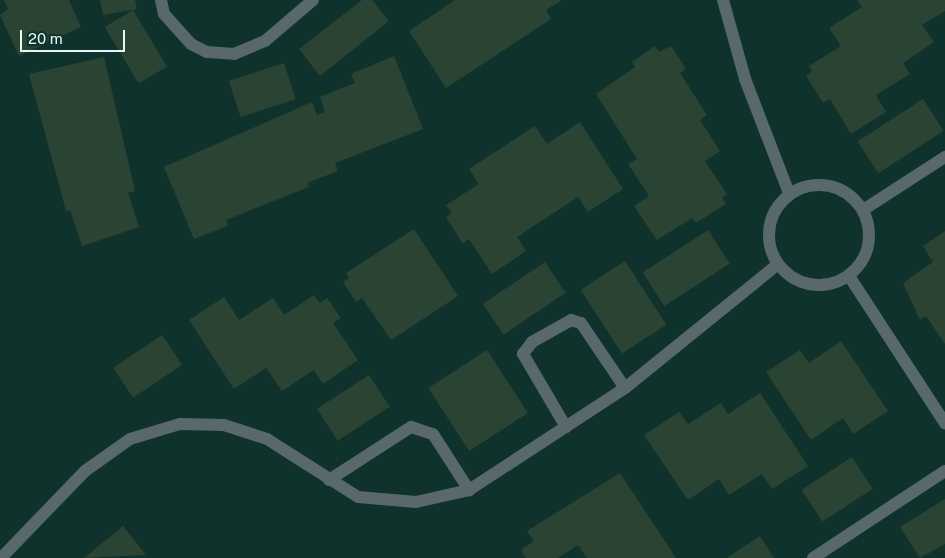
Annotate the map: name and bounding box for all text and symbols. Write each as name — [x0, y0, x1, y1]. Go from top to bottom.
scale bar — [22, 20, 128, 52]
text: 20 m — [28, 30, 63, 47]

